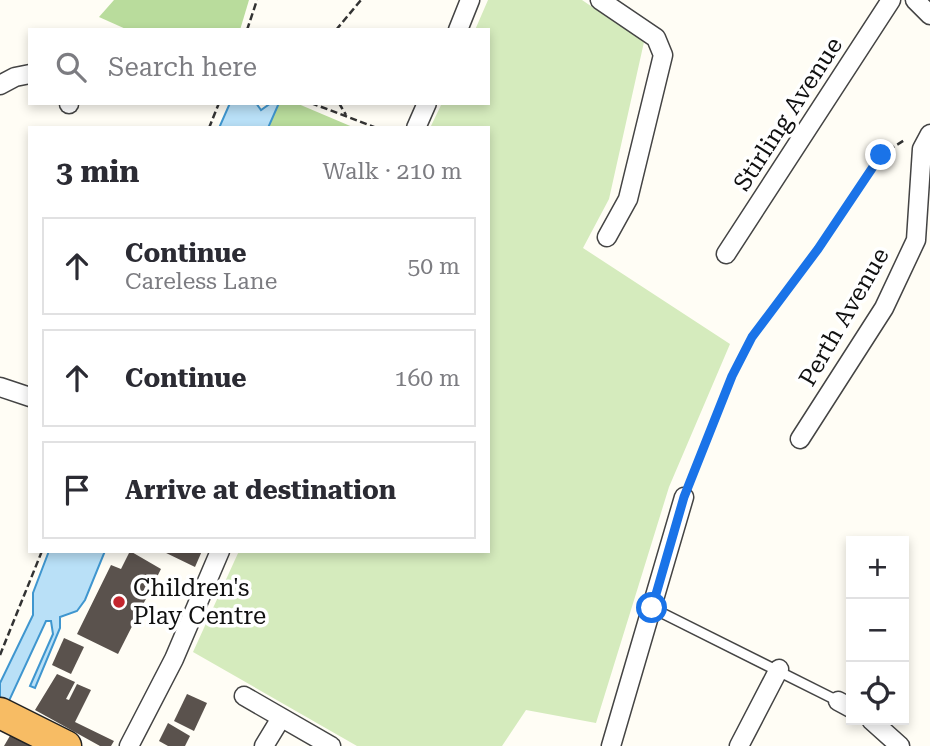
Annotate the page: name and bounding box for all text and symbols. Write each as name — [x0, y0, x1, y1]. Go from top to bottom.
search box — [28, 28, 490, 105]
street label: Stirling Avenue — [728, 32, 848, 196]
icon: search — [52, 48, 90, 86]
text: Search here — [108, 52, 257, 82]
route end — [865, 139, 896, 170]
text: 3 min — [56, 154, 139, 189]
text: Walk · 210 m — [323, 158, 462, 185]
text: Continue — [125, 238, 247, 268]
street label: Perth Avenue — [793, 243, 895, 391]
icon: ahead — [58, 247, 96, 285]
text: 50 m — [407, 253, 460, 280]
text: Careless Lane — [125, 268, 277, 295]
icon: ahead — [58, 359, 96, 397]
text: Continue — [125, 363, 247, 393]
text: 160 m — [395, 365, 460, 392]
icon: arrive — [58, 471, 96, 509]
text: Arrive at destination — [125, 475, 396, 505]
map controls — [846, 536, 909, 725]
button: + — [846, 536, 909, 599]
place label: Children's Play Centre — [133, 574, 266, 630]
route start — [636, 592, 667, 623]
marker: Children's Play Centre — [111, 594, 127, 610]
button: − — [846, 599, 909, 662]
button: locate — [846, 662, 909, 725]

